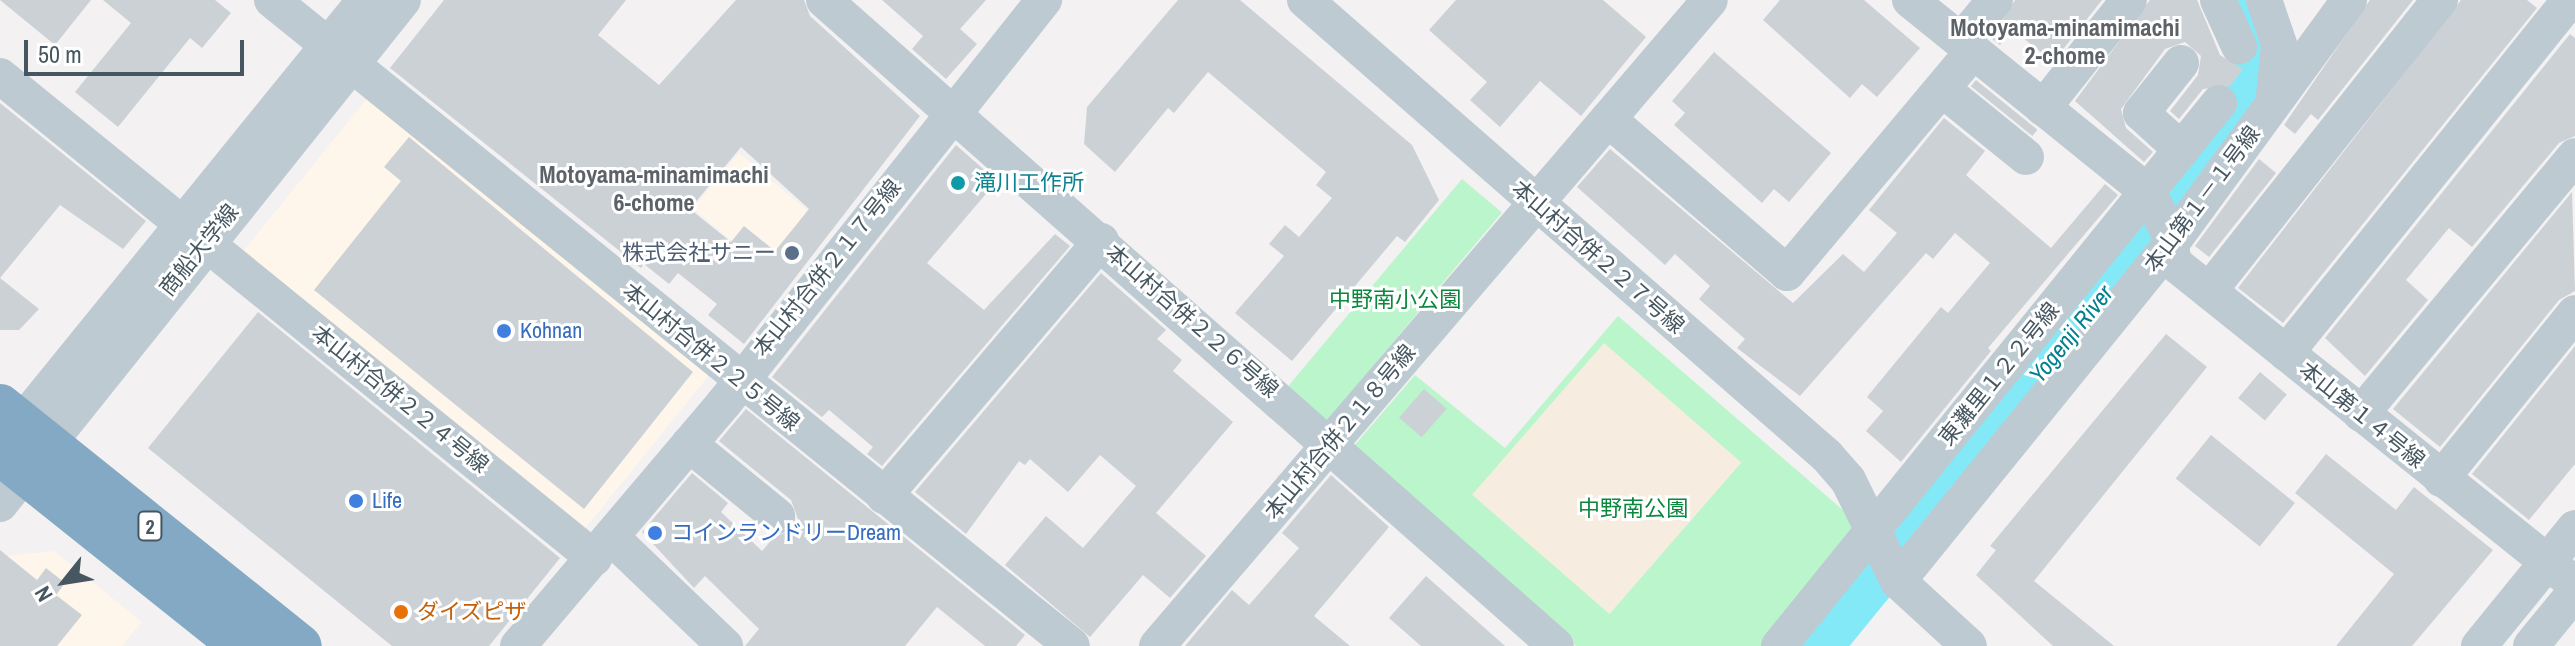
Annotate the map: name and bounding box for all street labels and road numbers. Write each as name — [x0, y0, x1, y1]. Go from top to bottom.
street label: 本山第１－１号線 — [2138, 121, 2266, 277]
street label: 本山村合併２１７号線 — [748, 174, 906, 362]
street label: 本山村合併２２７号線 — [1506, 175, 1690, 339]
street label: 商船大学線 — [154, 199, 244, 301]
street label: 本山村合併２２６号線 — [1100, 239, 1284, 403]
street label: 本山村合併２２５号線 — [617, 278, 805, 436]
street label: 東灘里１２２号線 — [1933, 297, 2065, 451]
street label: 本山村合併２２４号線 — [306, 320, 494, 478]
street label: 本山村合併２１８号線 — [1259, 339, 1421, 525]
street label: 本山第１４号線 — [2294, 356, 2430, 474]
road number: 2 — [136, 510, 164, 542]

